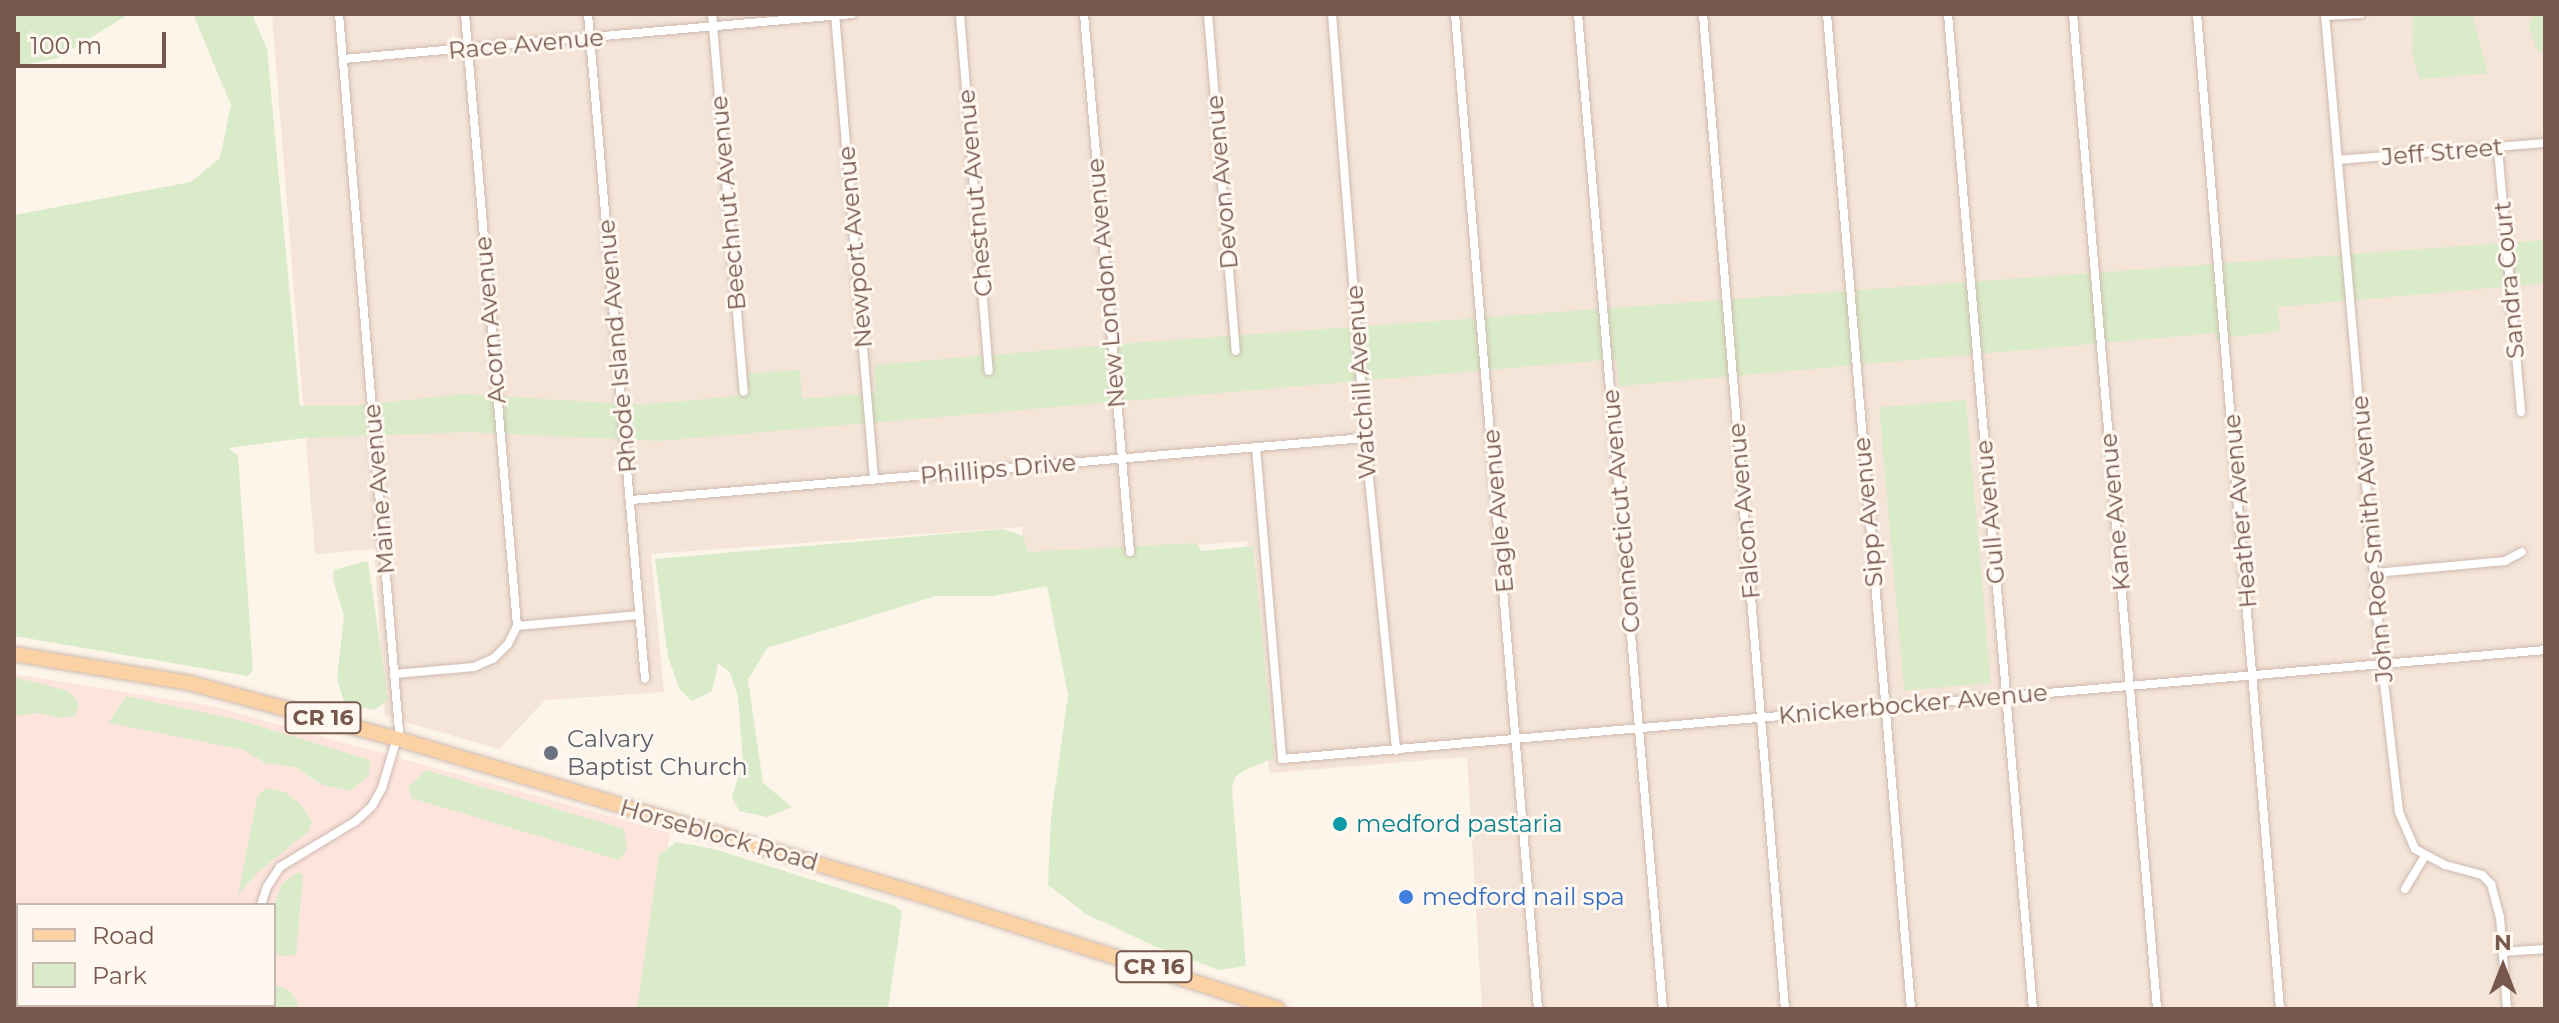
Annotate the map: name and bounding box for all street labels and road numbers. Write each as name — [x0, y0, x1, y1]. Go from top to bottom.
street label: Race Avenue — [447, 23, 605, 65]
street label: Chestnut Avenue — [952, 88, 998, 298]
street label: Beechnut Avenue — [704, 94, 752, 312]
street label: Devon Avenue — [1200, 94, 1244, 270]
street label: Jeff Street — [2380, 132, 2504, 172]
street label: Newport Avenue — [832, 145, 878, 349]
street label: New London Avenue — [1081, 157, 1131, 409]
street label: Sandra Court — [2488, 200, 2530, 360]
street label: Rhode Island Avenue — [592, 218, 642, 474]
street label: Acorn Avenue — [468, 235, 512, 405]
street label: Watchill Avenue — [1340, 284, 1382, 480]
street label: Connecticut Avenue — [1596, 388, 1646, 634]
street label: John Roe Smith Avenue — [2345, 394, 2399, 684]
street label: Maine Avenue — [357, 403, 401, 575]
street label: Heather Avenue — [2217, 413, 2263, 609]
street label: Falcon Avenue — [1722, 422, 1766, 600]
street label: Eagle Avenue — [1476, 428, 1520, 594]
street label: Kane Avenue — [2094, 432, 2136, 592]
street label: Sipp Avenue — [1847, 436, 1889, 588]
street label: Gull Avenue — [1969, 439, 2011, 585]
street label: Phillips Drive — [919, 448, 1077, 490]
street label: Knickerbocker Avenue — [1777, 678, 2049, 730]
road number: CR 16 — [283, 700, 363, 736]
street label: Horseblock Road — [617, 793, 821, 877]
road number: CR 16 — [1114, 949, 1194, 985]

